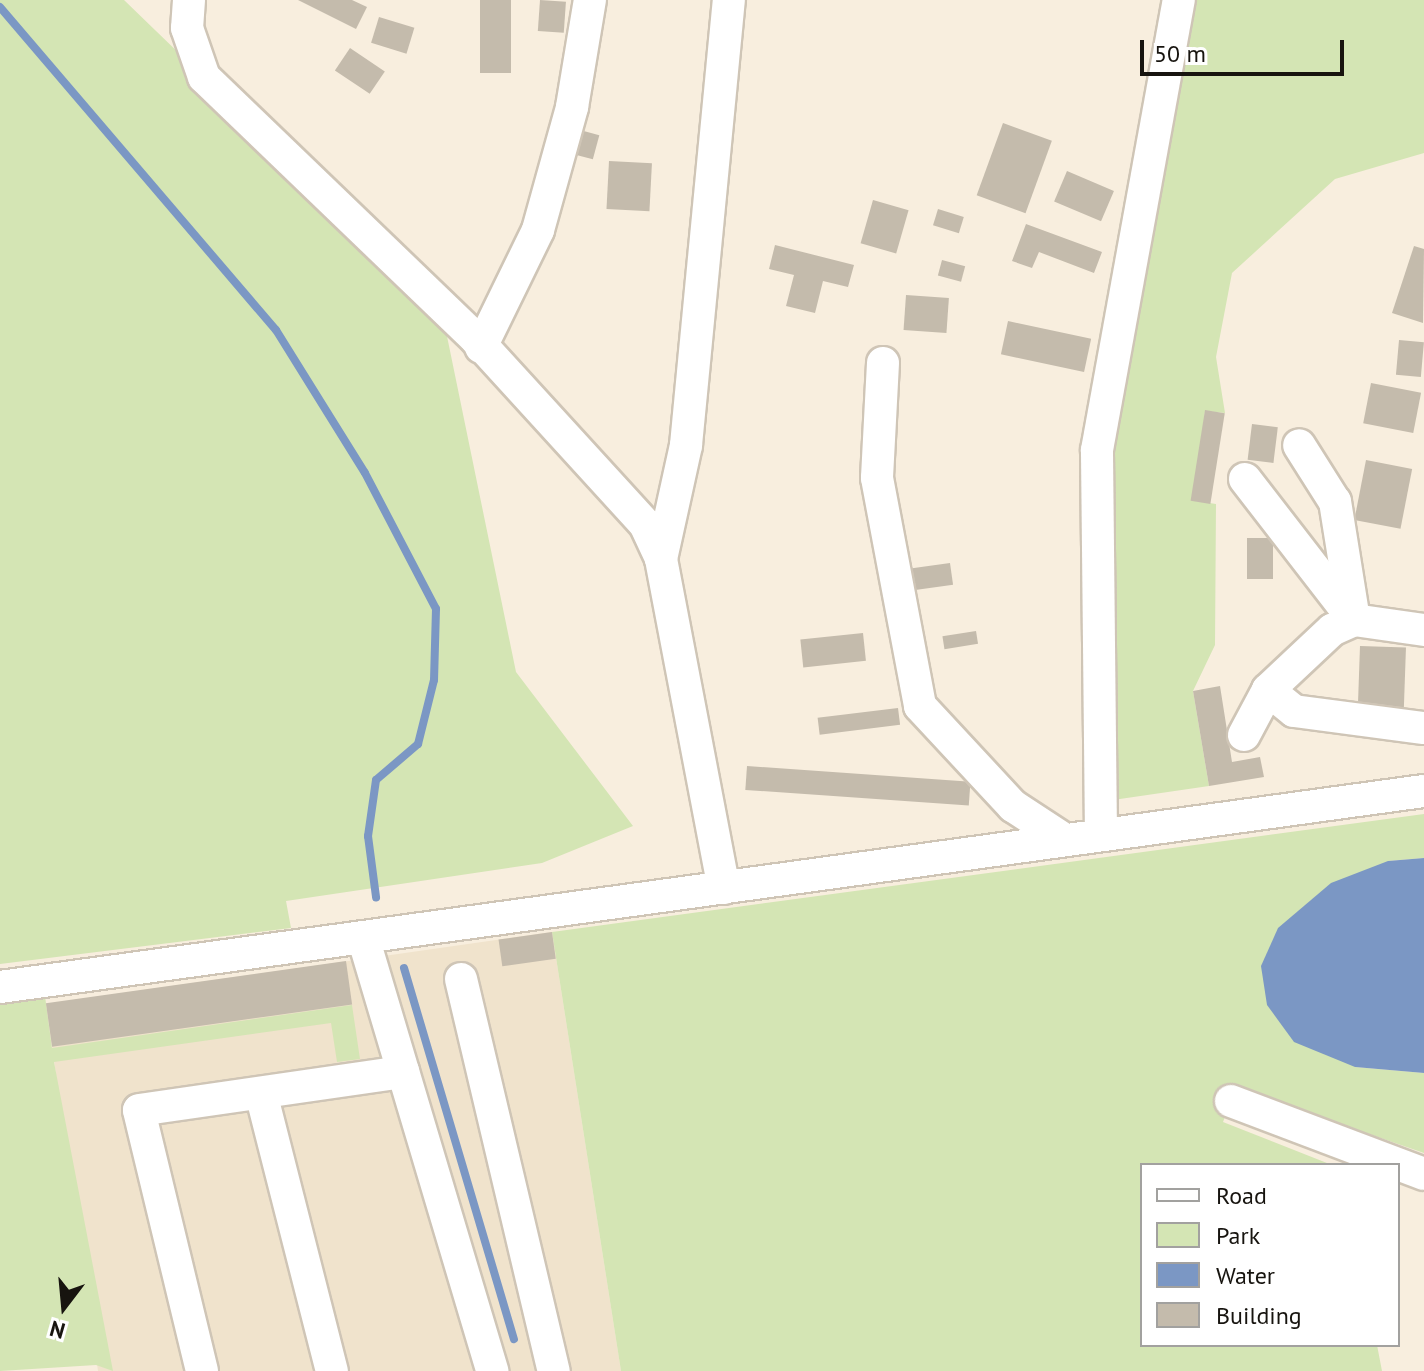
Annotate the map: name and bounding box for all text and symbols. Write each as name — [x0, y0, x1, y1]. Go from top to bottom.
scale bar — [1144, 24, 1348, 74]
text: 50 m — [1154, 38, 1206, 69]
legend — [1140, 1163, 1400, 1347]
text: Road — [1216, 1180, 1267, 1211]
text: Park — [1216, 1220, 1260, 1251]
text: Water — [1216, 1260, 1275, 1291]
north arrow — [24, 1267, 104, 1347]
text: Building — [1216, 1300, 1302, 1331]
text: N — [47, 1315, 68, 1346]

